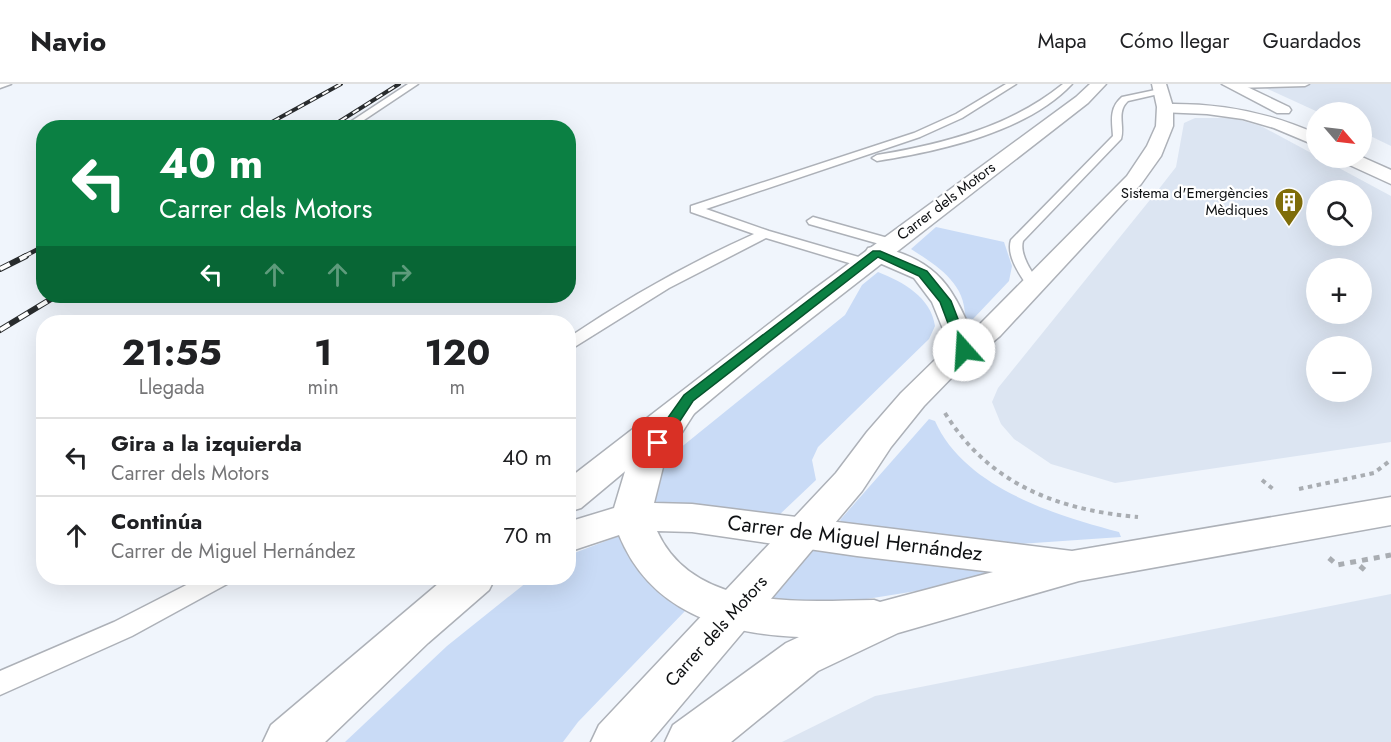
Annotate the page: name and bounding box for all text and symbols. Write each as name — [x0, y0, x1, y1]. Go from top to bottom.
text: Navio — [30, 21, 106, 62]
text: Mapa — [1037, 26, 1087, 56]
text: Cómo llegar — [1120, 26, 1229, 56]
text: Guardados — [1262, 26, 1361, 56]
north arrow — [1306, 102, 1372, 168]
map controls — [1306, 102, 1372, 402]
text: 40 m — [159, 133, 263, 194]
icon: left — [60, 144, 138, 222]
street label: Carrer dels Motors — [892, 157, 1000, 245]
button: search — [1306, 180, 1372, 246]
place label: Sistema d'Emergències Mèdiques — [1121, 182, 1268, 221]
building icon: Sistema d'Emergències Mèdiques — [1273, 186, 1305, 228]
text: Carrer dels Motors — [159, 189, 372, 228]
icon: left — [195, 258, 228, 291]
icon: ahead — [258, 258, 291, 291]
icon: ahead — [321, 258, 354, 291]
icon: right — [384, 258, 417, 291]
button: + — [1306, 258, 1372, 324]
position arrow — [932, 318, 996, 382]
text: 21:55 — [122, 326, 222, 378]
text: 1 — [314, 326, 332, 378]
text: 120 — [424, 326, 490, 378]
button: − — [1306, 336, 1372, 402]
text: Llegada — [139, 373, 205, 402]
text: min — [307, 373, 339, 402]
text: m — [450, 373, 465, 402]
pin — [632, 417, 683, 468]
icon: arrive — [641, 426, 674, 459]
text: Gira a la izquierda — [111, 427, 302, 459]
icon: left — [60, 441, 93, 474]
text: 40 m — [502, 441, 552, 473]
text: Carrer dels Motors — [111, 459, 269, 488]
text: Continúa — [111, 505, 202, 537]
street label: Carrer de Miguel Hernández — [726, 507, 985, 569]
icon: ahead — [60, 519, 93, 552]
text: 70 m — [503, 519, 552, 551]
text: Carrer de Miguel Hernández — [111, 537, 356, 566]
street label: Carrer dels Motors — [659, 569, 773, 693]

